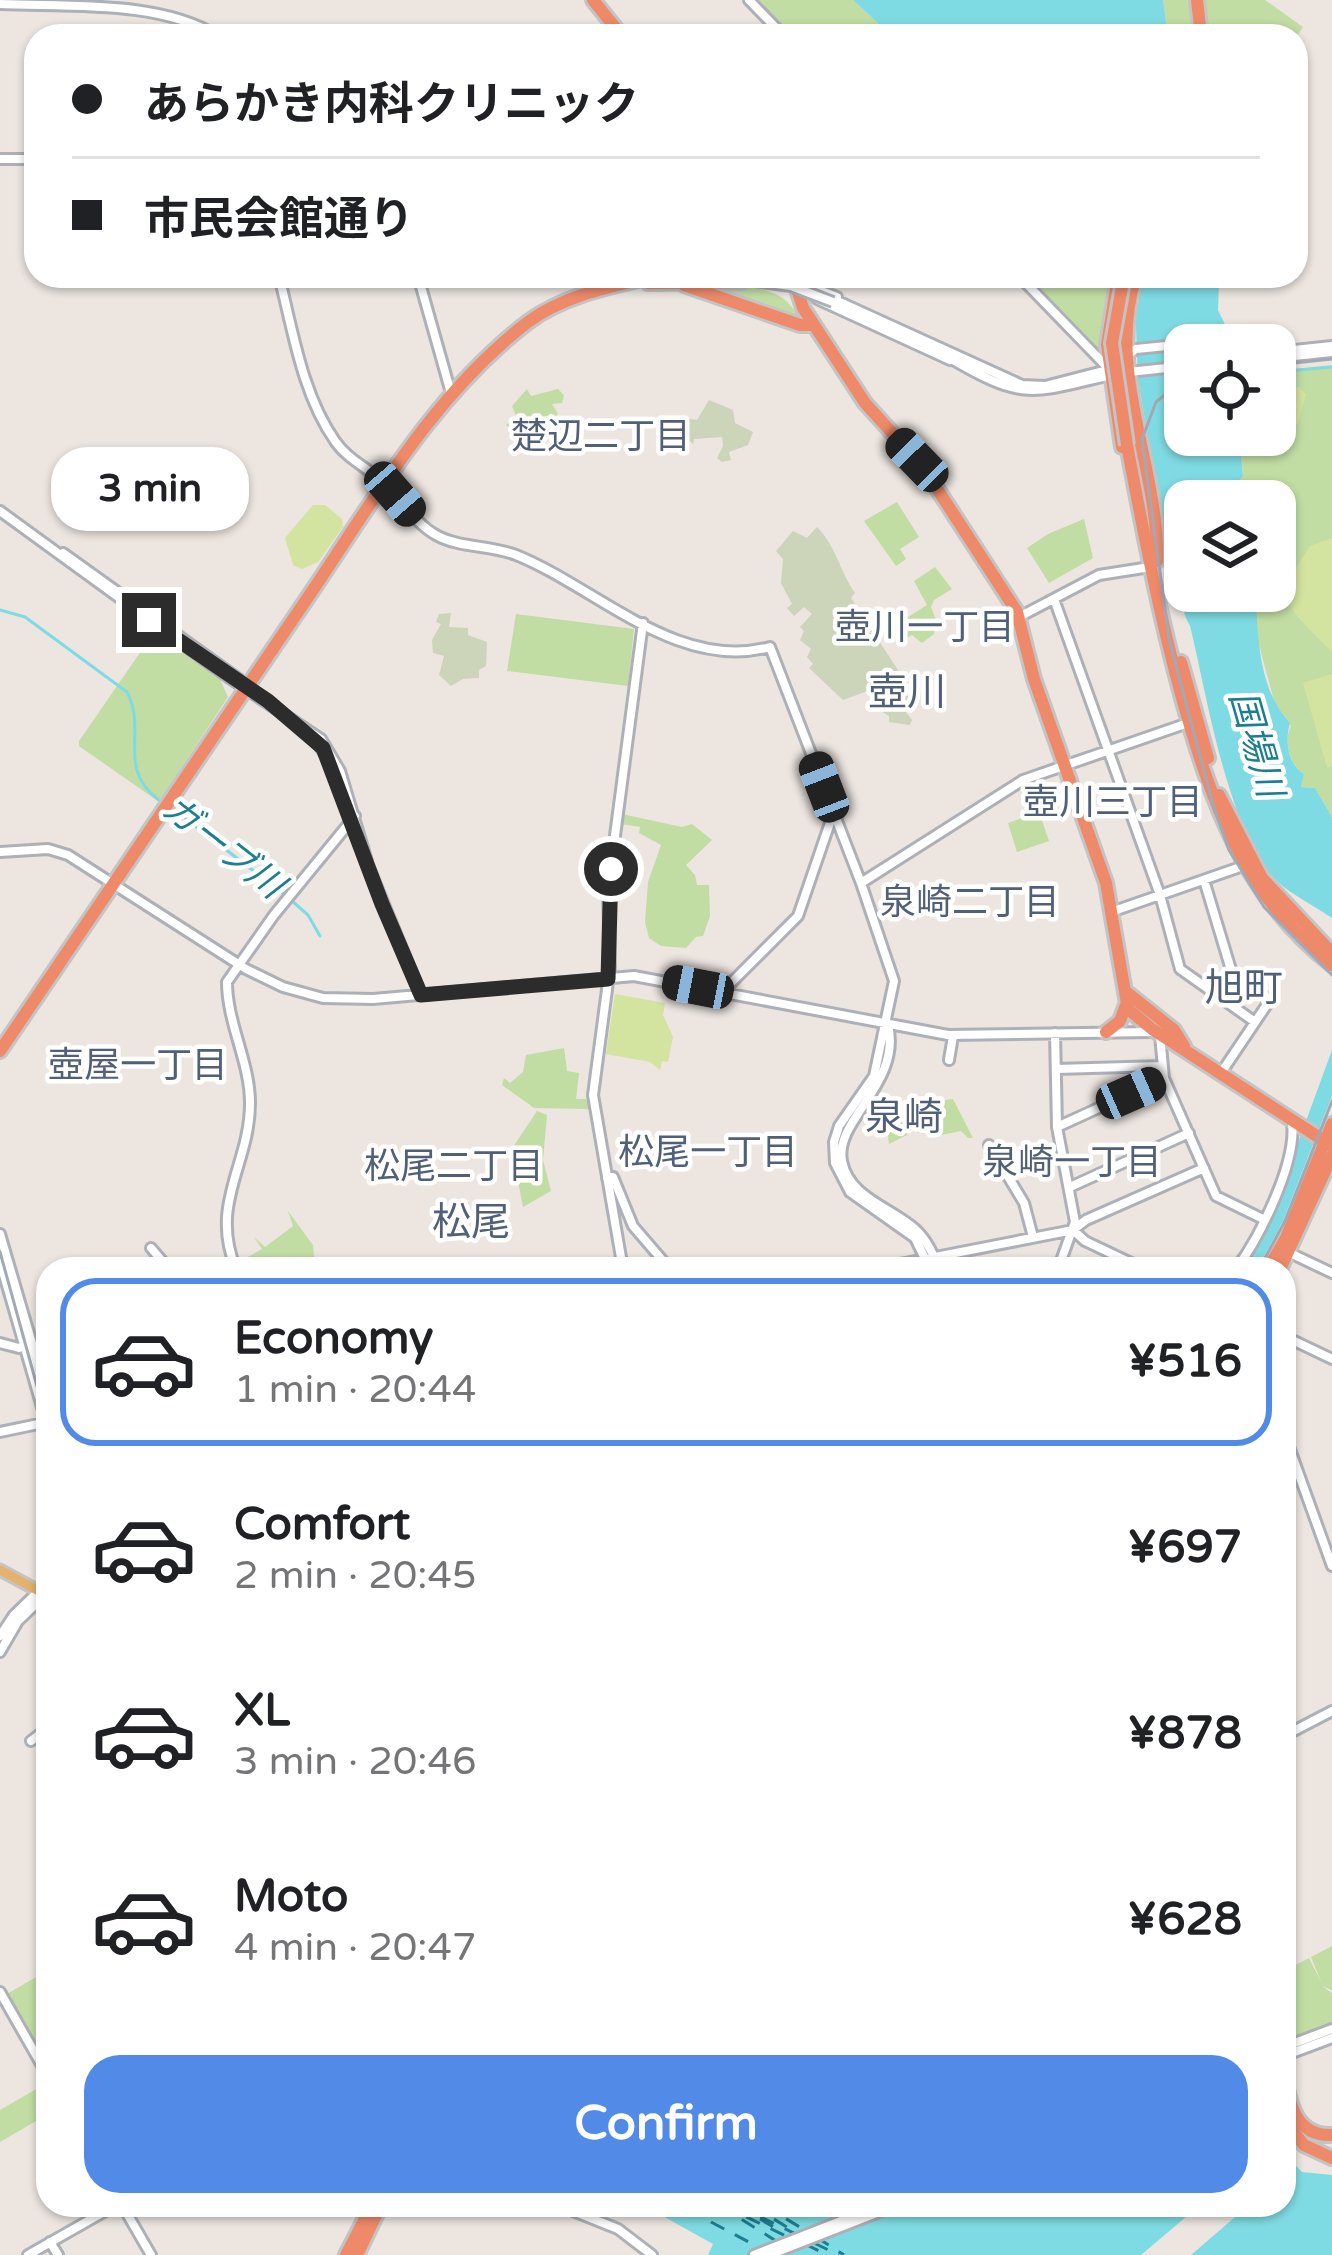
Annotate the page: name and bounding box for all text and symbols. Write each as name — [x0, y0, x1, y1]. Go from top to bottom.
text: あらかき内科クリニック — [144, 78, 639, 132]
text: 市民会館通り — [144, 193, 414, 247]
map controls — [1164, 324, 1296, 612]
button: locate — [1164, 324, 1296, 456]
district label: 楚辺二丁目 — [511, 415, 691, 458]
car — [879, 422, 955, 498]
callout: 3 min — [50, 446, 248, 530]
car — [358, 455, 432, 533]
text: 3 min — [98, 465, 202, 512]
button: layers — [1164, 480, 1296, 612]
route end — [122, 593, 176, 647]
district label: 壺川一丁目 — [835, 606, 1015, 649]
district label: 壺川 — [868, 669, 946, 716]
water label: 国場川 — [1220, 686, 1293, 806]
car — [794, 747, 854, 827]
district label: 壺川三丁目 — [1023, 781, 1203, 824]
water label: ガーブ川 — [154, 786, 295, 910]
route start — [584, 842, 638, 896]
district label: 泉崎二丁目 — [880, 881, 1060, 924]
car — [659, 962, 737, 1012]
district label: 旭町 — [1205, 965, 1283, 1012]
district label: 壺屋一丁目 — [48, 1044, 228, 1087]
car — [1091, 1062, 1171, 1124]
district label: 泉崎 — [865, 1094, 943, 1141]
district label: 松尾一丁目 — [618, 1131, 798, 1174]
district label: 泉崎一丁目 — [982, 1141, 1162, 1184]
district label: 松尾二丁目 — [364, 1145, 544, 1188]
district label: 松尾 — [432, 1199, 510, 1246]
icon: car — [90, 1308, 198, 1416]
text: Economy — [234, 1312, 433, 1366]
text: ¥516 — [1128, 1335, 1242, 1389]
text: 1 min · 20:44 — [234, 1366, 476, 1413]
icon: car — [90, 1494, 198, 1602]
text: Comfort — [234, 1498, 410, 1552]
text: ¥697 — [1128, 1521, 1242, 1575]
text: 2 min · 20:45 — [234, 1552, 476, 1599]
icon: car — [90, 1680, 198, 1788]
text: XL — [234, 1684, 290, 1738]
text: ¥878 — [1128, 1707, 1242, 1761]
text: 3 min · 20:46 — [234, 1738, 476, 1785]
icon: car — [90, 1866, 198, 1974]
text: Moto — [234, 1870, 348, 1924]
text: ¥628 — [1128, 1893, 1242, 1947]
text: 4 min · 20:47 — [234, 1924, 476, 1971]
button: Confirm — [84, 2055, 1248, 2193]

